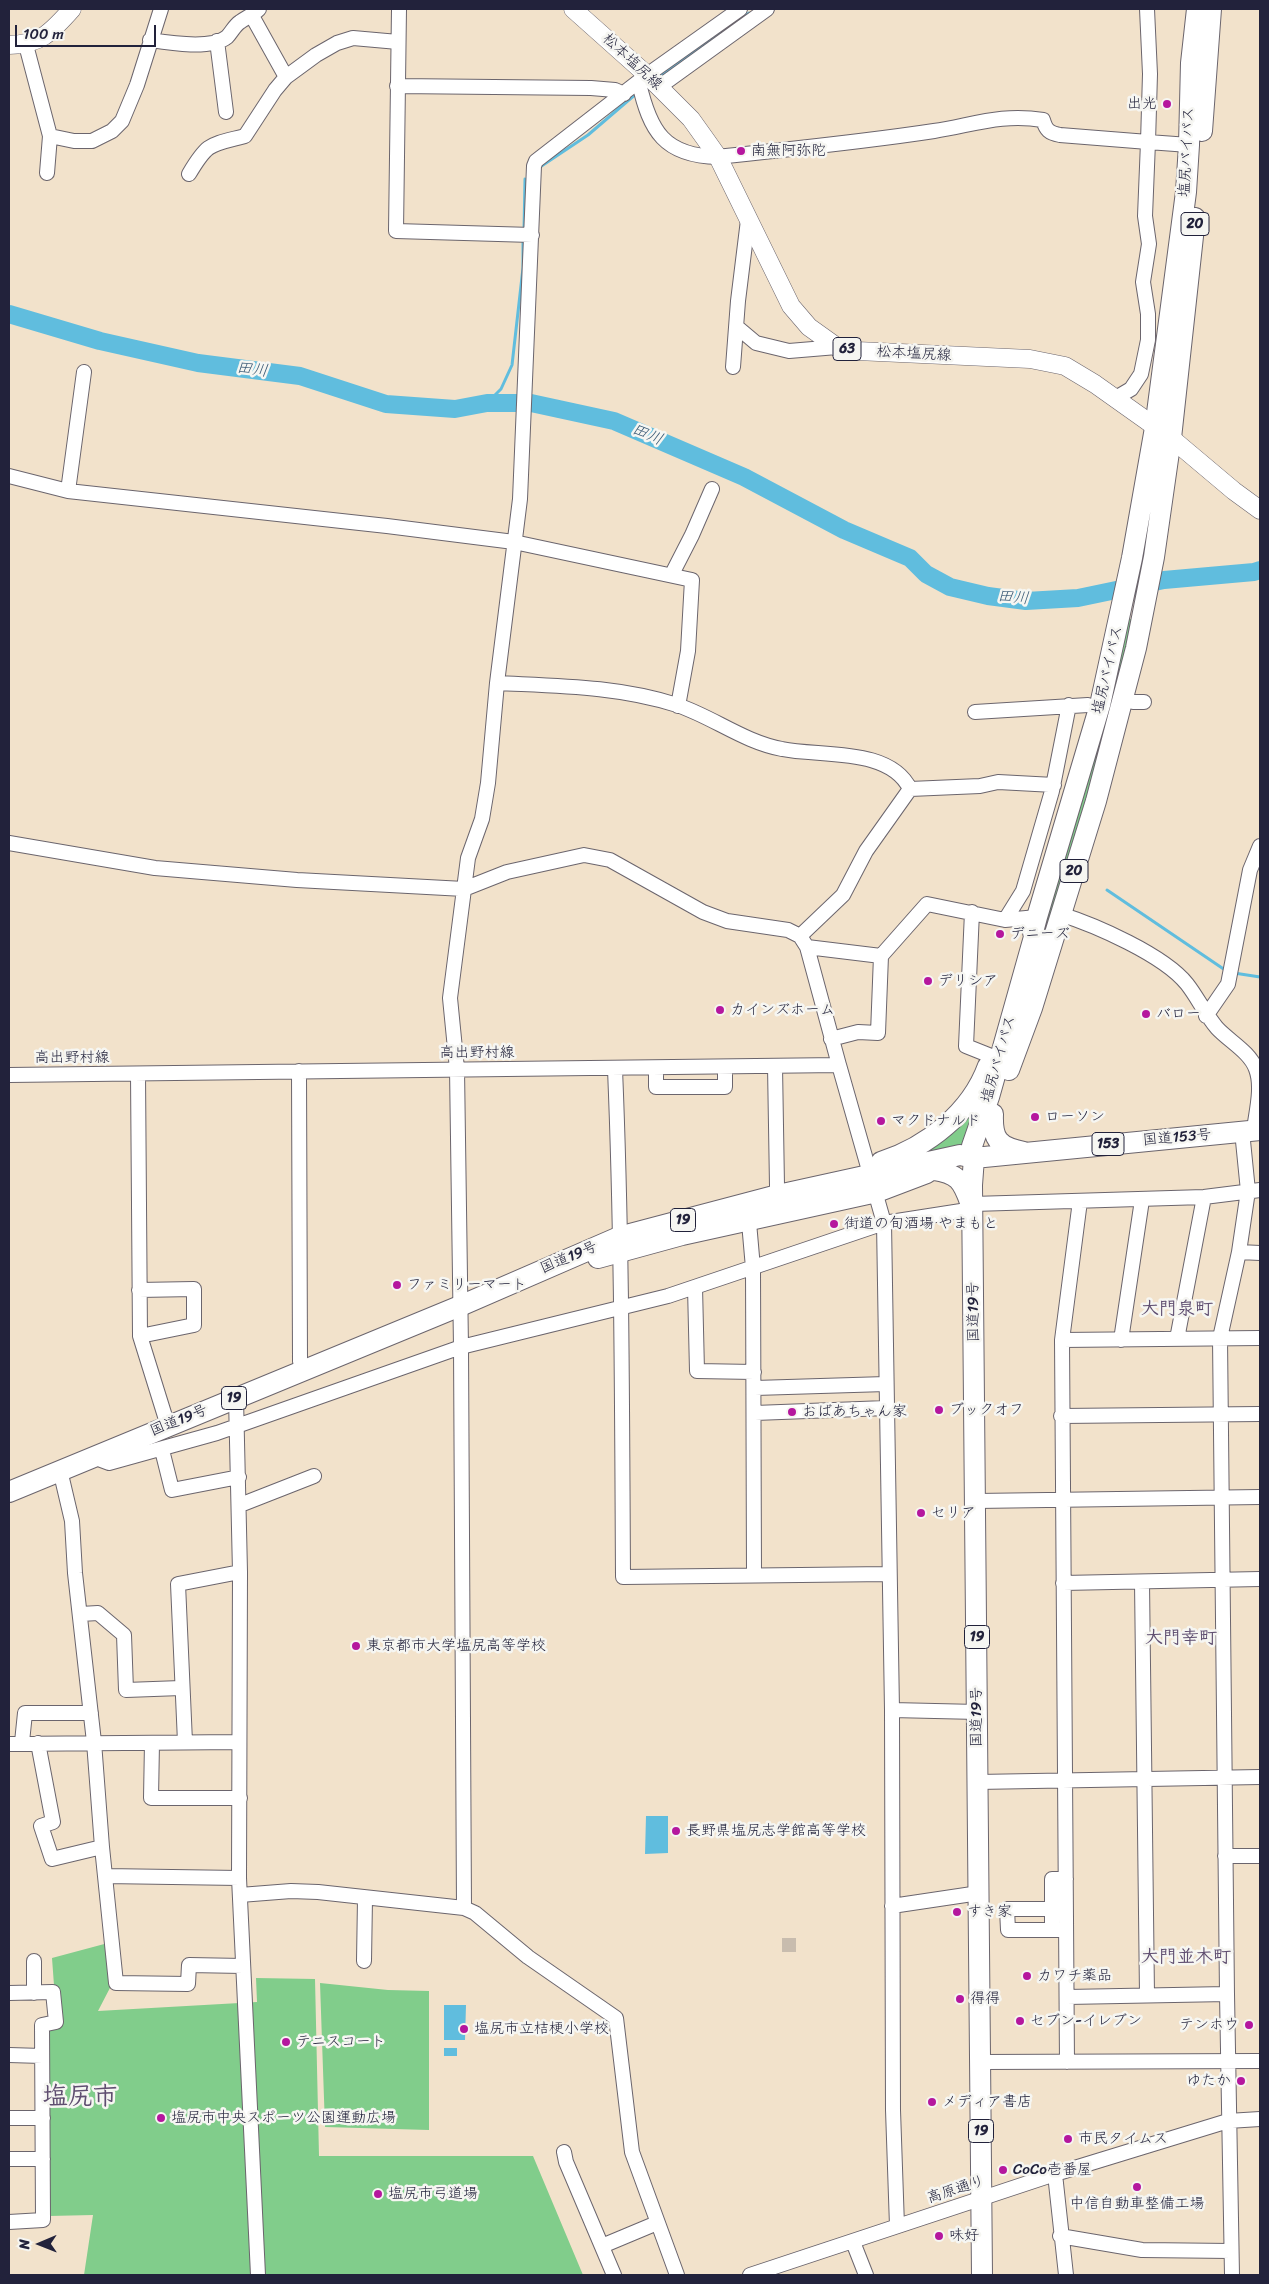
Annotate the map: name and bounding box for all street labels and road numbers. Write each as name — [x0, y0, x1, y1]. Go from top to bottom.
street label: 松本塩尻線 — [598, 30, 666, 94]
street label: 塩尻バイパス — [1176, 107, 1198, 197]
road number: 20 — [1181, 212, 1209, 235]
road number: 63 — [833, 338, 861, 360]
street label: 松本塩尻線 — [876, 343, 952, 365]
street label: 塩尻バイパス — [1089, 624, 1127, 716]
road number: 20 — [1060, 859, 1088, 882]
street label: 塩尻バイパス — [978, 1013, 1020, 1105]
street label: 高出野村線 — [440, 1044, 514, 1062]
street label: 高出野村線 — [35, 1049, 109, 1067]
street label: 国道153号 — [1142, 1126, 1212, 1150]
road number: 153 — [1092, 1132, 1124, 1156]
road number: 19 — [670, 1208, 696, 1232]
street label: 国道19号 — [538, 1238, 600, 1278]
street label: 国道19号 — [964, 1282, 984, 1342]
road number: 19 — [222, 1386, 246, 1410]
street label: 国道19号 — [148, 1401, 210, 1441]
road number: 19 — [964, 1625, 990, 1648]
street label: 国道19号 — [968, 1687, 986, 1747]
road number: 19 — [968, 2120, 994, 2142]
street label: 高原通り — [925, 2172, 987, 2208]

